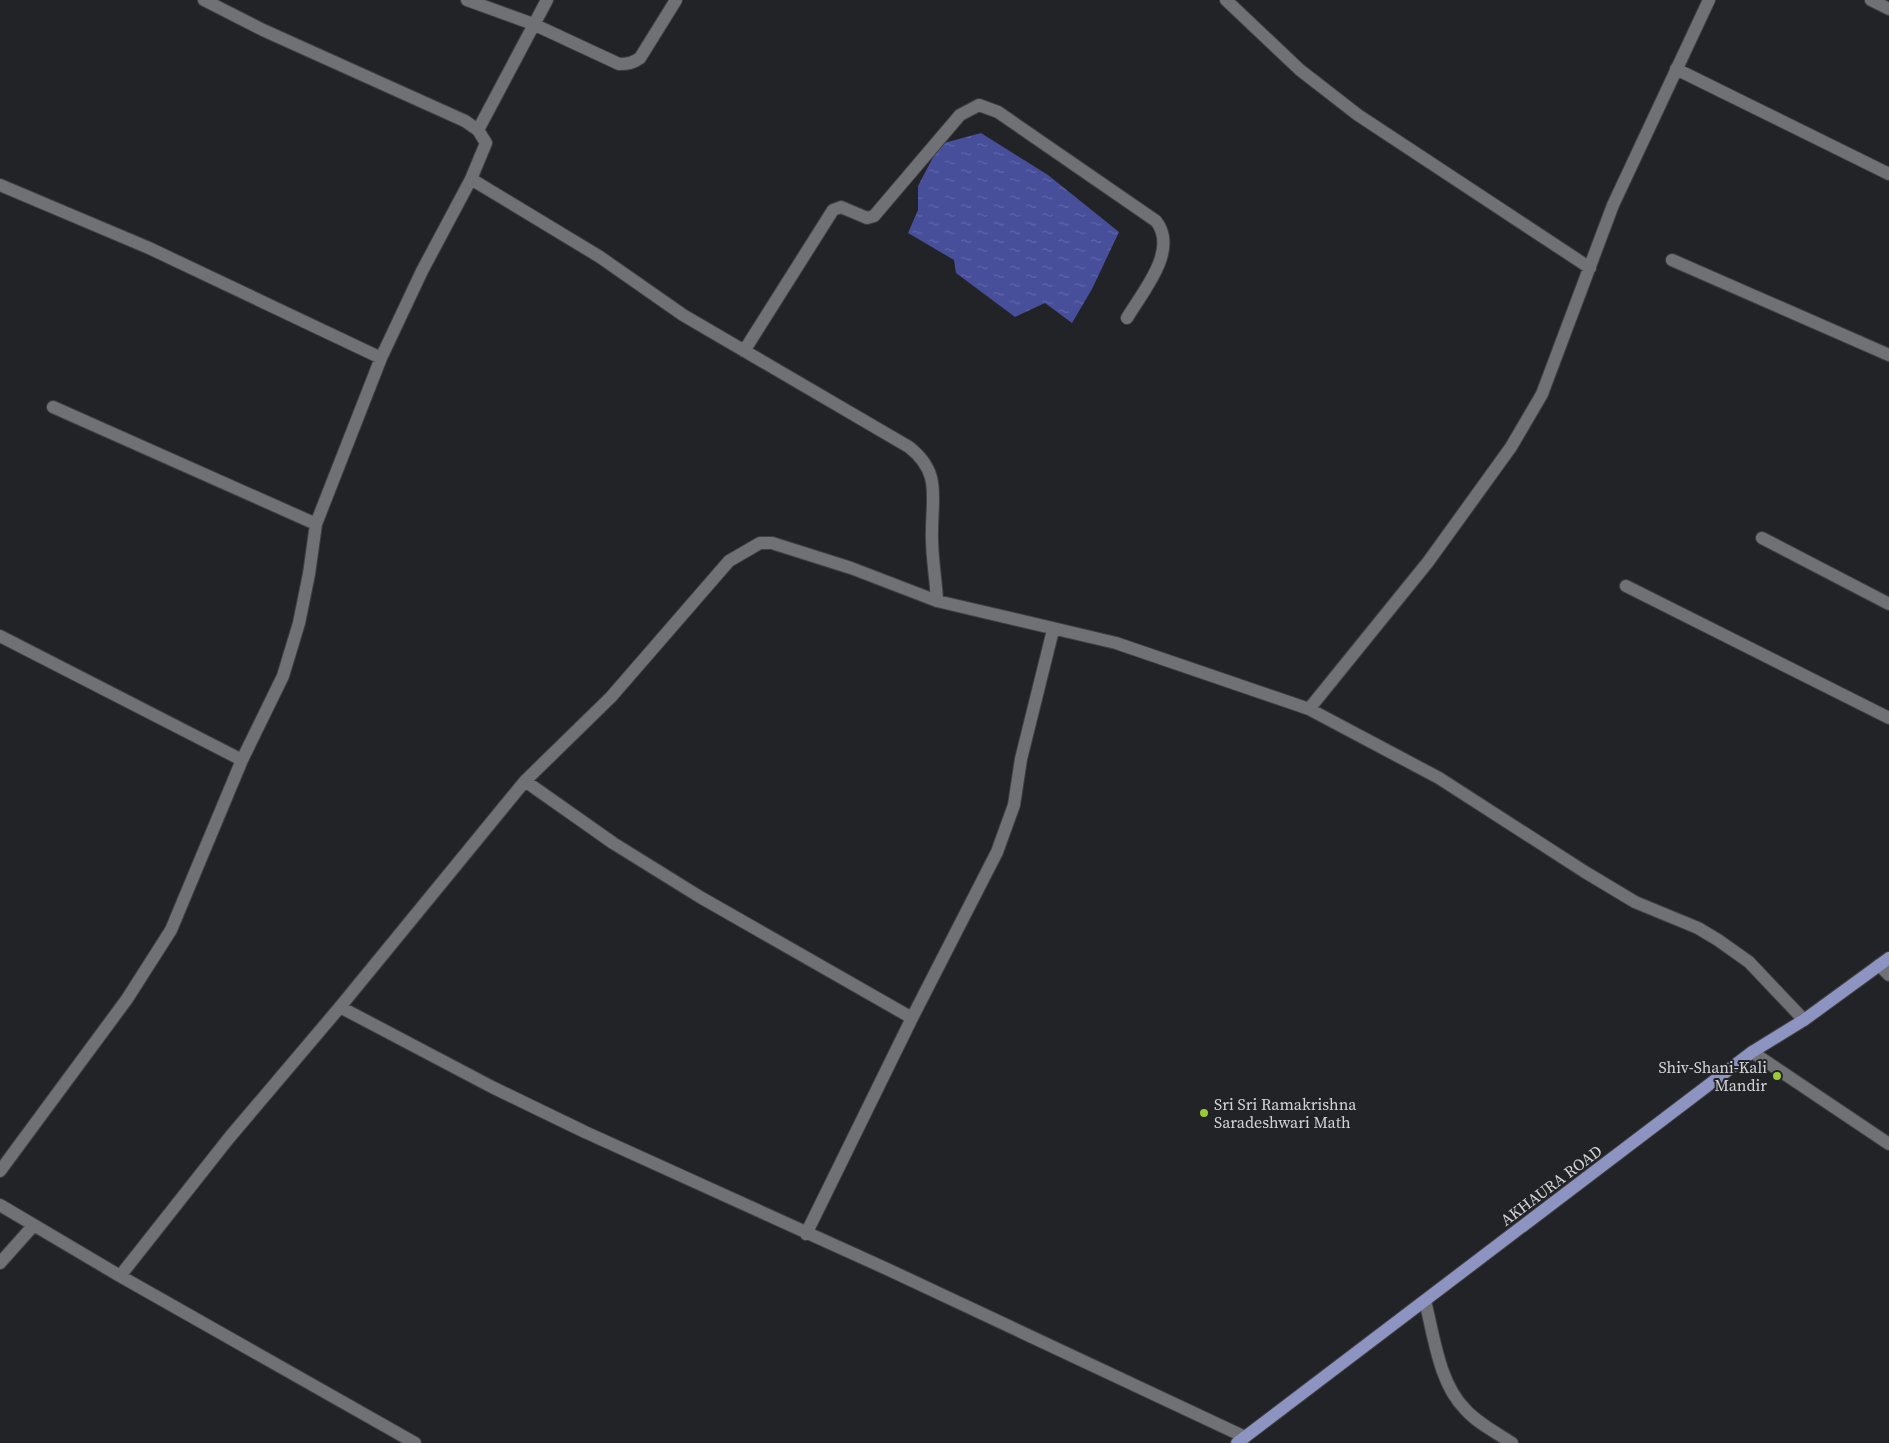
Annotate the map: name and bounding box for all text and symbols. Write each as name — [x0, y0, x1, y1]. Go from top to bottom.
place label: Shiv-Shani-Kali Mandir — [1659, 1056, 1767, 1096]
marker: Shiv-Shani-Kali Mandir — [1771, 1070, 1783, 1082]
place label: Sri Sri Ramakrishna Saradeshwari Math — [1214, 1093, 1357, 1133]
marker: Sri Sri Ramakrishna Saradeshwari Math — [1198, 1107, 1210, 1119]
street label: AKHAURA ROAD — [1496, 1139, 1606, 1231]

